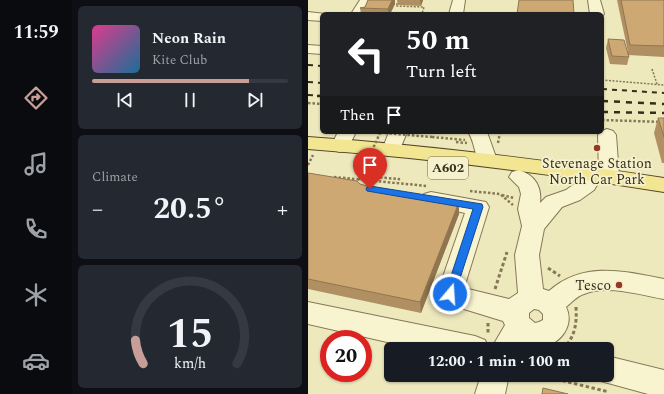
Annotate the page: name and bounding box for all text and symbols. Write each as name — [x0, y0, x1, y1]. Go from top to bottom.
text: 11:59 — [13, 19, 59, 46]
text: 50 m — [406, 19, 470, 62]
text: Neon Rain — [152, 27, 226, 50]
icon: left — [340, 28, 392, 80]
text: Kite Club — [152, 50, 207, 70]
text: Turn left — [406, 58, 477, 85]
icon: directions — [22, 84, 50, 112]
icon: previous — [114, 89, 136, 111]
icon: pause — [179, 89, 201, 111]
icon: next — [244, 89, 266, 111]
text: Then — [340, 104, 375, 127]
icon: arrive — [383, 104, 405, 126]
marker: Stevenage Station North Car Park — [592, 143, 602, 153]
pin — [353, 148, 387, 189]
icon: music — [22, 150, 50, 178]
place label: Stevenage Station North Car Park — [542, 153, 652, 190]
icon: arrive — [359, 154, 381, 176]
road number: A602 — [428, 157, 468, 179]
text: Climate — [92, 167, 138, 187]
text: 20.5° — [153, 186, 227, 232]
text: − — [92, 193, 103, 226]
text: + — [277, 193, 288, 226]
icon: phone — [22, 215, 50, 243]
position arrow — [429, 273, 471, 315]
place label: Tesco — [575, 275, 611, 296]
marker: Tesco — [614, 280, 624, 290]
icon: climate — [22, 281, 50, 309]
text: 15 — [167, 303, 213, 366]
speed limit sign: 20 — [320, 330, 372, 382]
icon: car — [22, 347, 50, 375]
text: 12:00 · 1 min · 100 m — [428, 350, 570, 373]
text: km/h — [174, 353, 206, 375]

